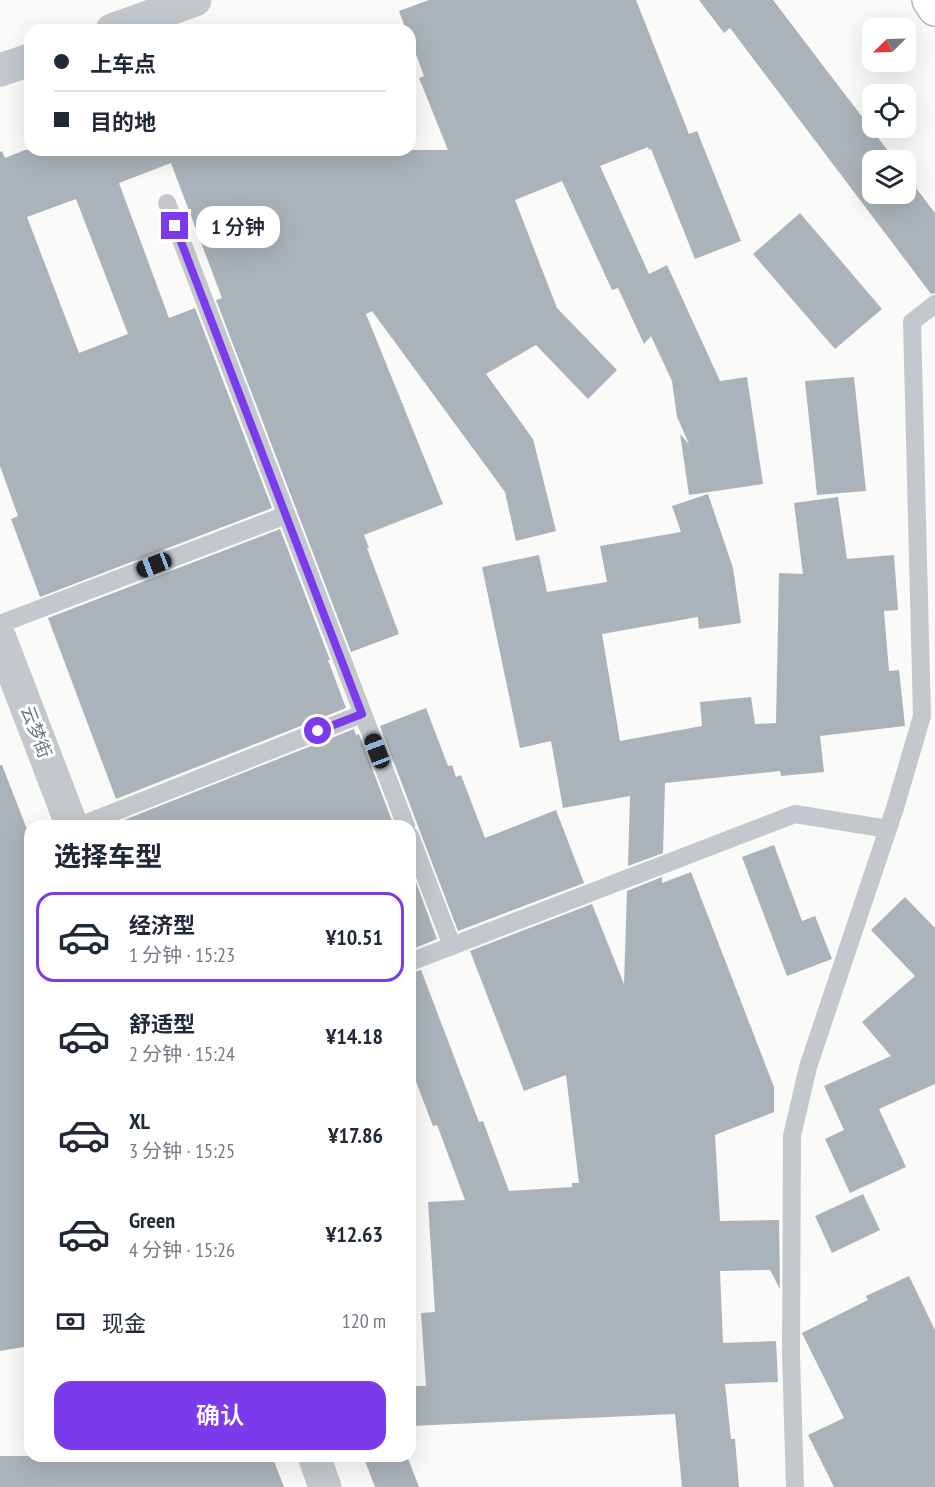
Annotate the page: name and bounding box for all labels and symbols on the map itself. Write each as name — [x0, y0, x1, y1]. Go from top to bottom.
north arrow — [862, 18, 916, 72]
callout: 1 分钟 — [196, 205, 280, 247]
route end — [161, 212, 188, 239]
car — [134, 550, 174, 580]
street label: 云梦街 — [16, 702, 57, 761]
route start — [304, 717, 331, 744]
car — [362, 731, 392, 771]

